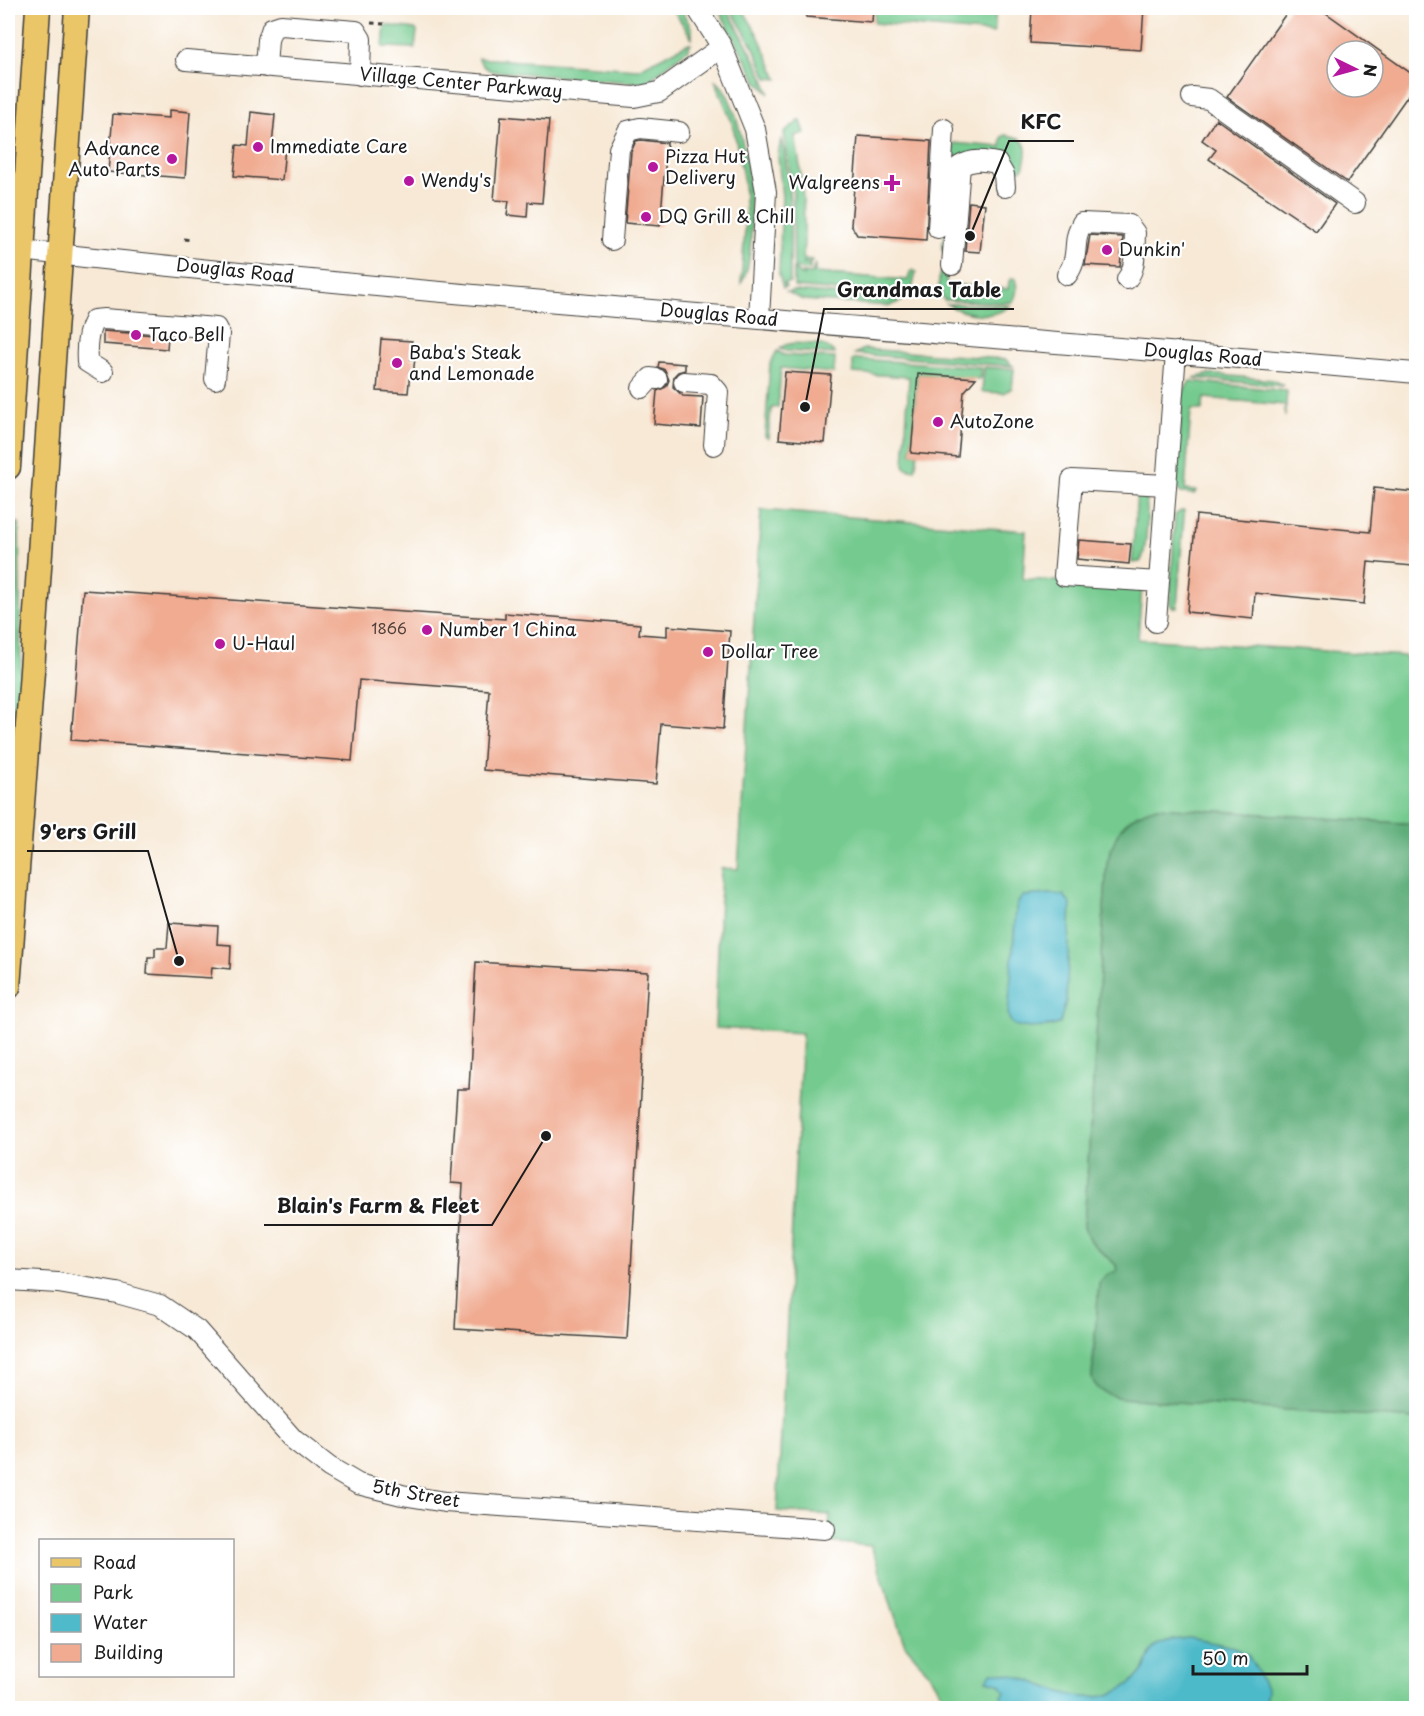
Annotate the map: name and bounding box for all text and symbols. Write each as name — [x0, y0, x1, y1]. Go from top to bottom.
north arrow — [1325, 39, 1385, 99]
street label: Village Center Parkway — [359, 59, 564, 104]
text: N — [1358, 63, 1383, 78]
callout: KFC — [1009, 103, 1074, 141]
text: KFC — [1021, 106, 1061, 136]
place label: Immediate Care — [270, 132, 408, 159]
place label: Advance Auto Parts — [68, 134, 160, 182]
marker: Immediate Care — [251, 140, 265, 154]
place label: Pizza Hut Delivery — [665, 142, 746, 190]
marker: Advance Auto Parts — [165, 152, 179, 166]
marker: Pizza Hut Delivery — [646, 160, 660, 174]
place label: Wendy's — [421, 166, 491, 193]
place label: Walgreens — [789, 168, 880, 195]
marker: Wendy's — [402, 174, 416, 188]
marker: Walgreens — [885, 176, 899, 190]
place label: DQ Grill & Chill — [658, 202, 794, 229]
marker: DQ Grill & Chill — [639, 210, 653, 224]
place label: Dunkin' — [1119, 235, 1185, 262]
marker: Dunkin' — [1100, 243, 1114, 257]
street label: Douglas Road — [175, 250, 295, 289]
callout: Grandmas Table — [824, 271, 1014, 309]
text: Grandmas Table — [837, 274, 1001, 304]
street label: Douglas Road — [659, 295, 779, 332]
place label: Taco Bell — [148, 320, 225, 347]
marker: Taco Bell — [129, 328, 143, 342]
street label: Douglas Road — [1143, 335, 1263, 372]
place label: Baba's Steak and Lemonade — [409, 338, 535, 386]
marker: Baba's Steak and Lemonade — [390, 356, 404, 370]
place label: AutoZone — [950, 407, 1034, 434]
marker: AutoZone — [931, 415, 945, 429]
place label: Number 1 China — [439, 615, 577, 642]
house number: 1866 — [371, 616, 407, 639]
marker: Number 1 China — [420, 623, 434, 637]
place label: U-Haul — [232, 629, 295, 656]
marker: U-Haul — [213, 637, 227, 651]
place label: Dollar Tree — [720, 637, 819, 664]
marker: Dollar Tree — [701, 645, 715, 659]
callout: 9'ers Grill — [27, 813, 148, 851]
text: 9'ers Grill — [40, 816, 136, 846]
callout: Blain's Farm & Fleet — [264, 1187, 492, 1225]
text: Blain's Farm & Fleet — [277, 1190, 480, 1220]
street label: 5th Street — [370, 1472, 462, 1514]
legend — [39, 1539, 234, 1677]
text: Road — [93, 1548, 137, 1575]
text: Park — [93, 1578, 133, 1605]
text: Water — [93, 1608, 148, 1635]
text: Building — [93, 1638, 163, 1665]
scale bar — [1193, 1638, 1307, 1676]
text: 50 m — [1202, 1644, 1249, 1671]

